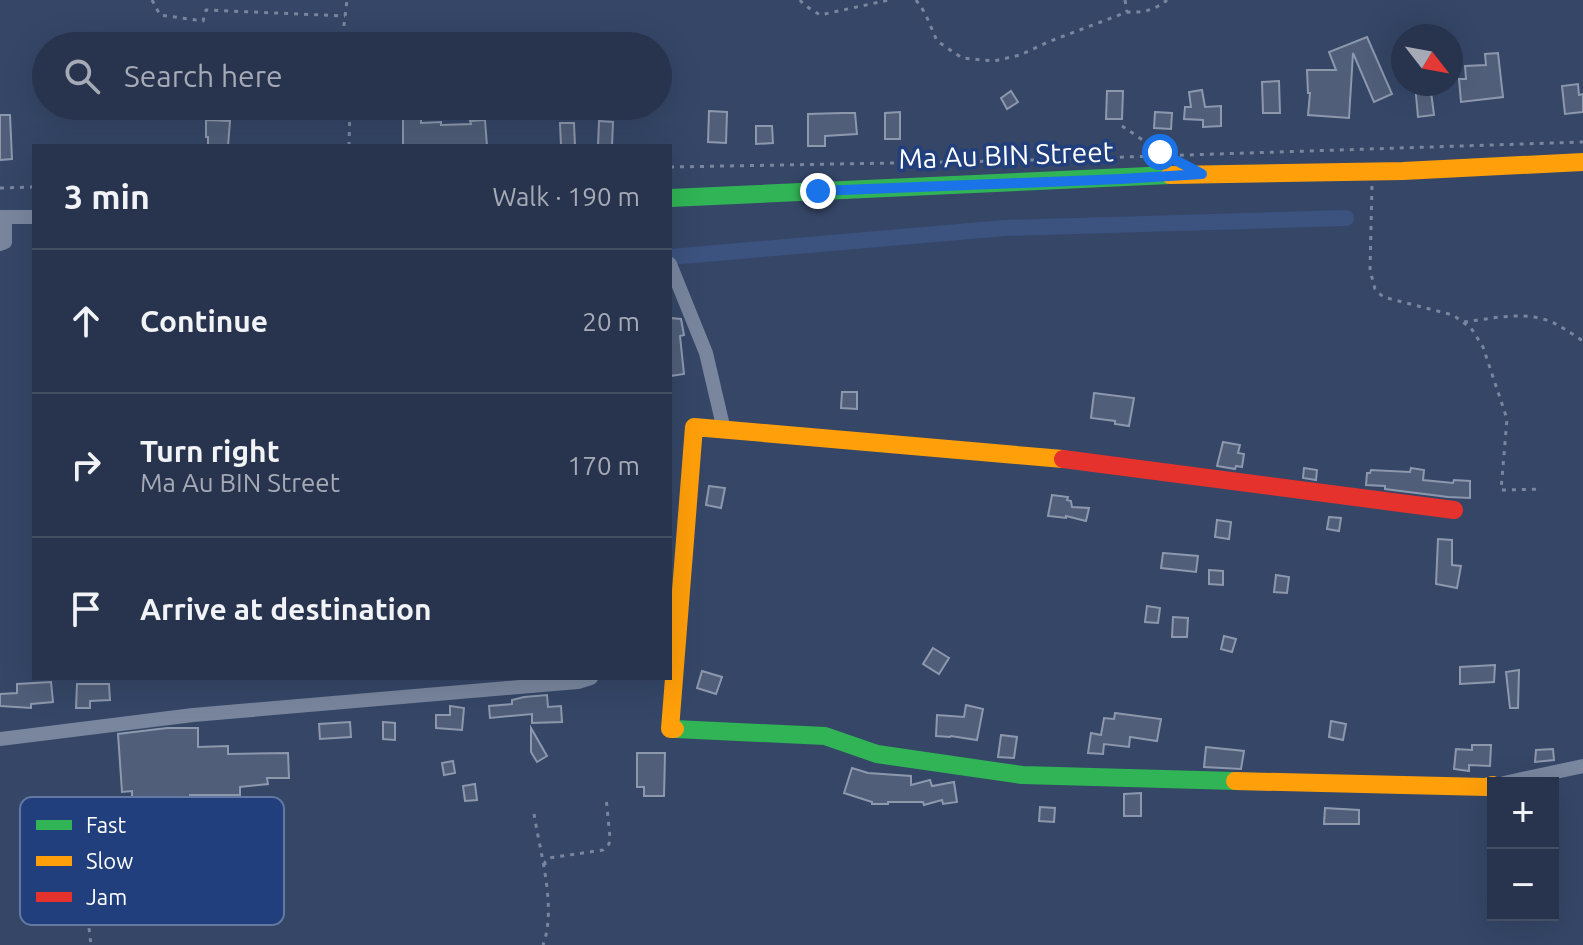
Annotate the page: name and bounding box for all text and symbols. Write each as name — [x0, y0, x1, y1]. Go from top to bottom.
north arrow — [1391, 24, 1463, 96]
search box — [32, 32, 672, 120]
icon: search — [60, 54, 104, 98]
text: Search here — [124, 59, 283, 93]
route start — [1142, 134, 1178, 170]
street label: Ma Au BIN Street — [898, 135, 1114, 174]
route end — [800, 173, 836, 209]
text: 3 min — [64, 177, 150, 215]
text: Walk · 190 m — [492, 182, 640, 211]
icon: ahead — [64, 299, 108, 343]
text: Continue — [140, 304, 268, 338]
text: 20 m — [582, 307, 640, 336]
text: Turn right — [140, 434, 280, 468]
icon: right — [64, 443, 108, 487]
text: 170 m — [568, 451, 640, 480]
text: Ma Au BIN Street — [140, 468, 340, 497]
icon: arrive — [64, 587, 108, 631]
text: Arrive at destination — [140, 592, 432, 626]
map controls — [1487, 777, 1559, 921]
button: + — [1487, 777, 1559, 849]
legend — [20, 797, 284, 925]
text: Fast — [86, 812, 127, 837]
text: Slow — [86, 848, 133, 873]
button: − — [1487, 849, 1559, 921]
text: Jam — [86, 884, 127, 909]

